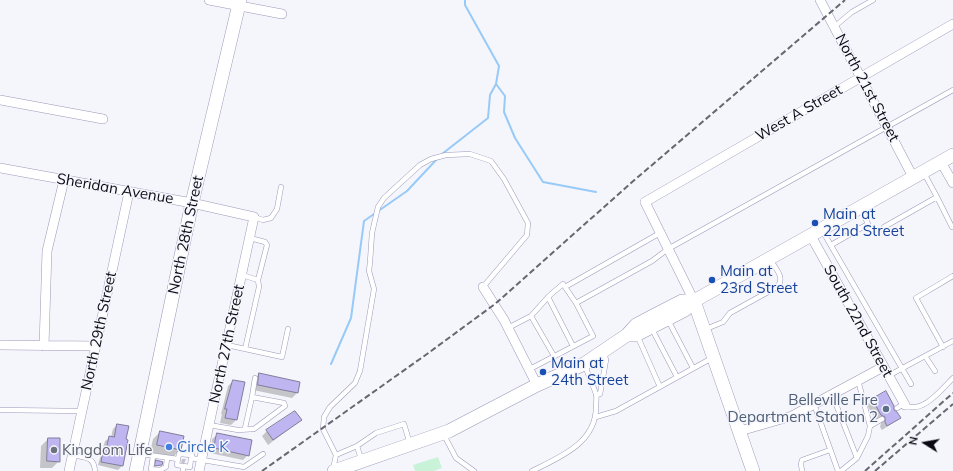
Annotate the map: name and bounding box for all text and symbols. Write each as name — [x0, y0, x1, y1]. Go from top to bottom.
street label: North 21st Street — [831, 31, 903, 145]
street label: West A Street — [753, 81, 845, 145]
street label: Sheridan Avenue — [55, 170, 175, 208]
street label: North 28th Street — [165, 174, 207, 296]
place label: Main at 22nd Street — [823, 205, 904, 240]
marker: Main at 22nd Street — [810, 218, 820, 228]
place label: Main at 23rd Street — [720, 262, 798, 297]
street label: South 22nd Street — [820, 262, 896, 380]
street label: North 29th Street — [78, 270, 120, 392]
marker: Main at 23rd Street — [707, 275, 717, 285]
street label: North 27th Street — [206, 283, 248, 405]
place label: Main at 24th Street — [551, 354, 628, 389]
marker: Main at 24th Street — [538, 367, 548, 377]
place label: Belleville Fire Department Station 2 — [728, 391, 878, 426]
marker: Belleville Fire Department Station 2 — [881, 404, 891, 414]
north arrow — [905, 423, 945, 463]
text: N — [906, 435, 921, 446]
place label: Circle K — [177, 438, 229, 456]
place label: Kingdom Life — [62, 441, 152, 459]
marker: Circle K — [164, 442, 174, 452]
marker: Kingdom Life — [49, 445, 59, 455]

